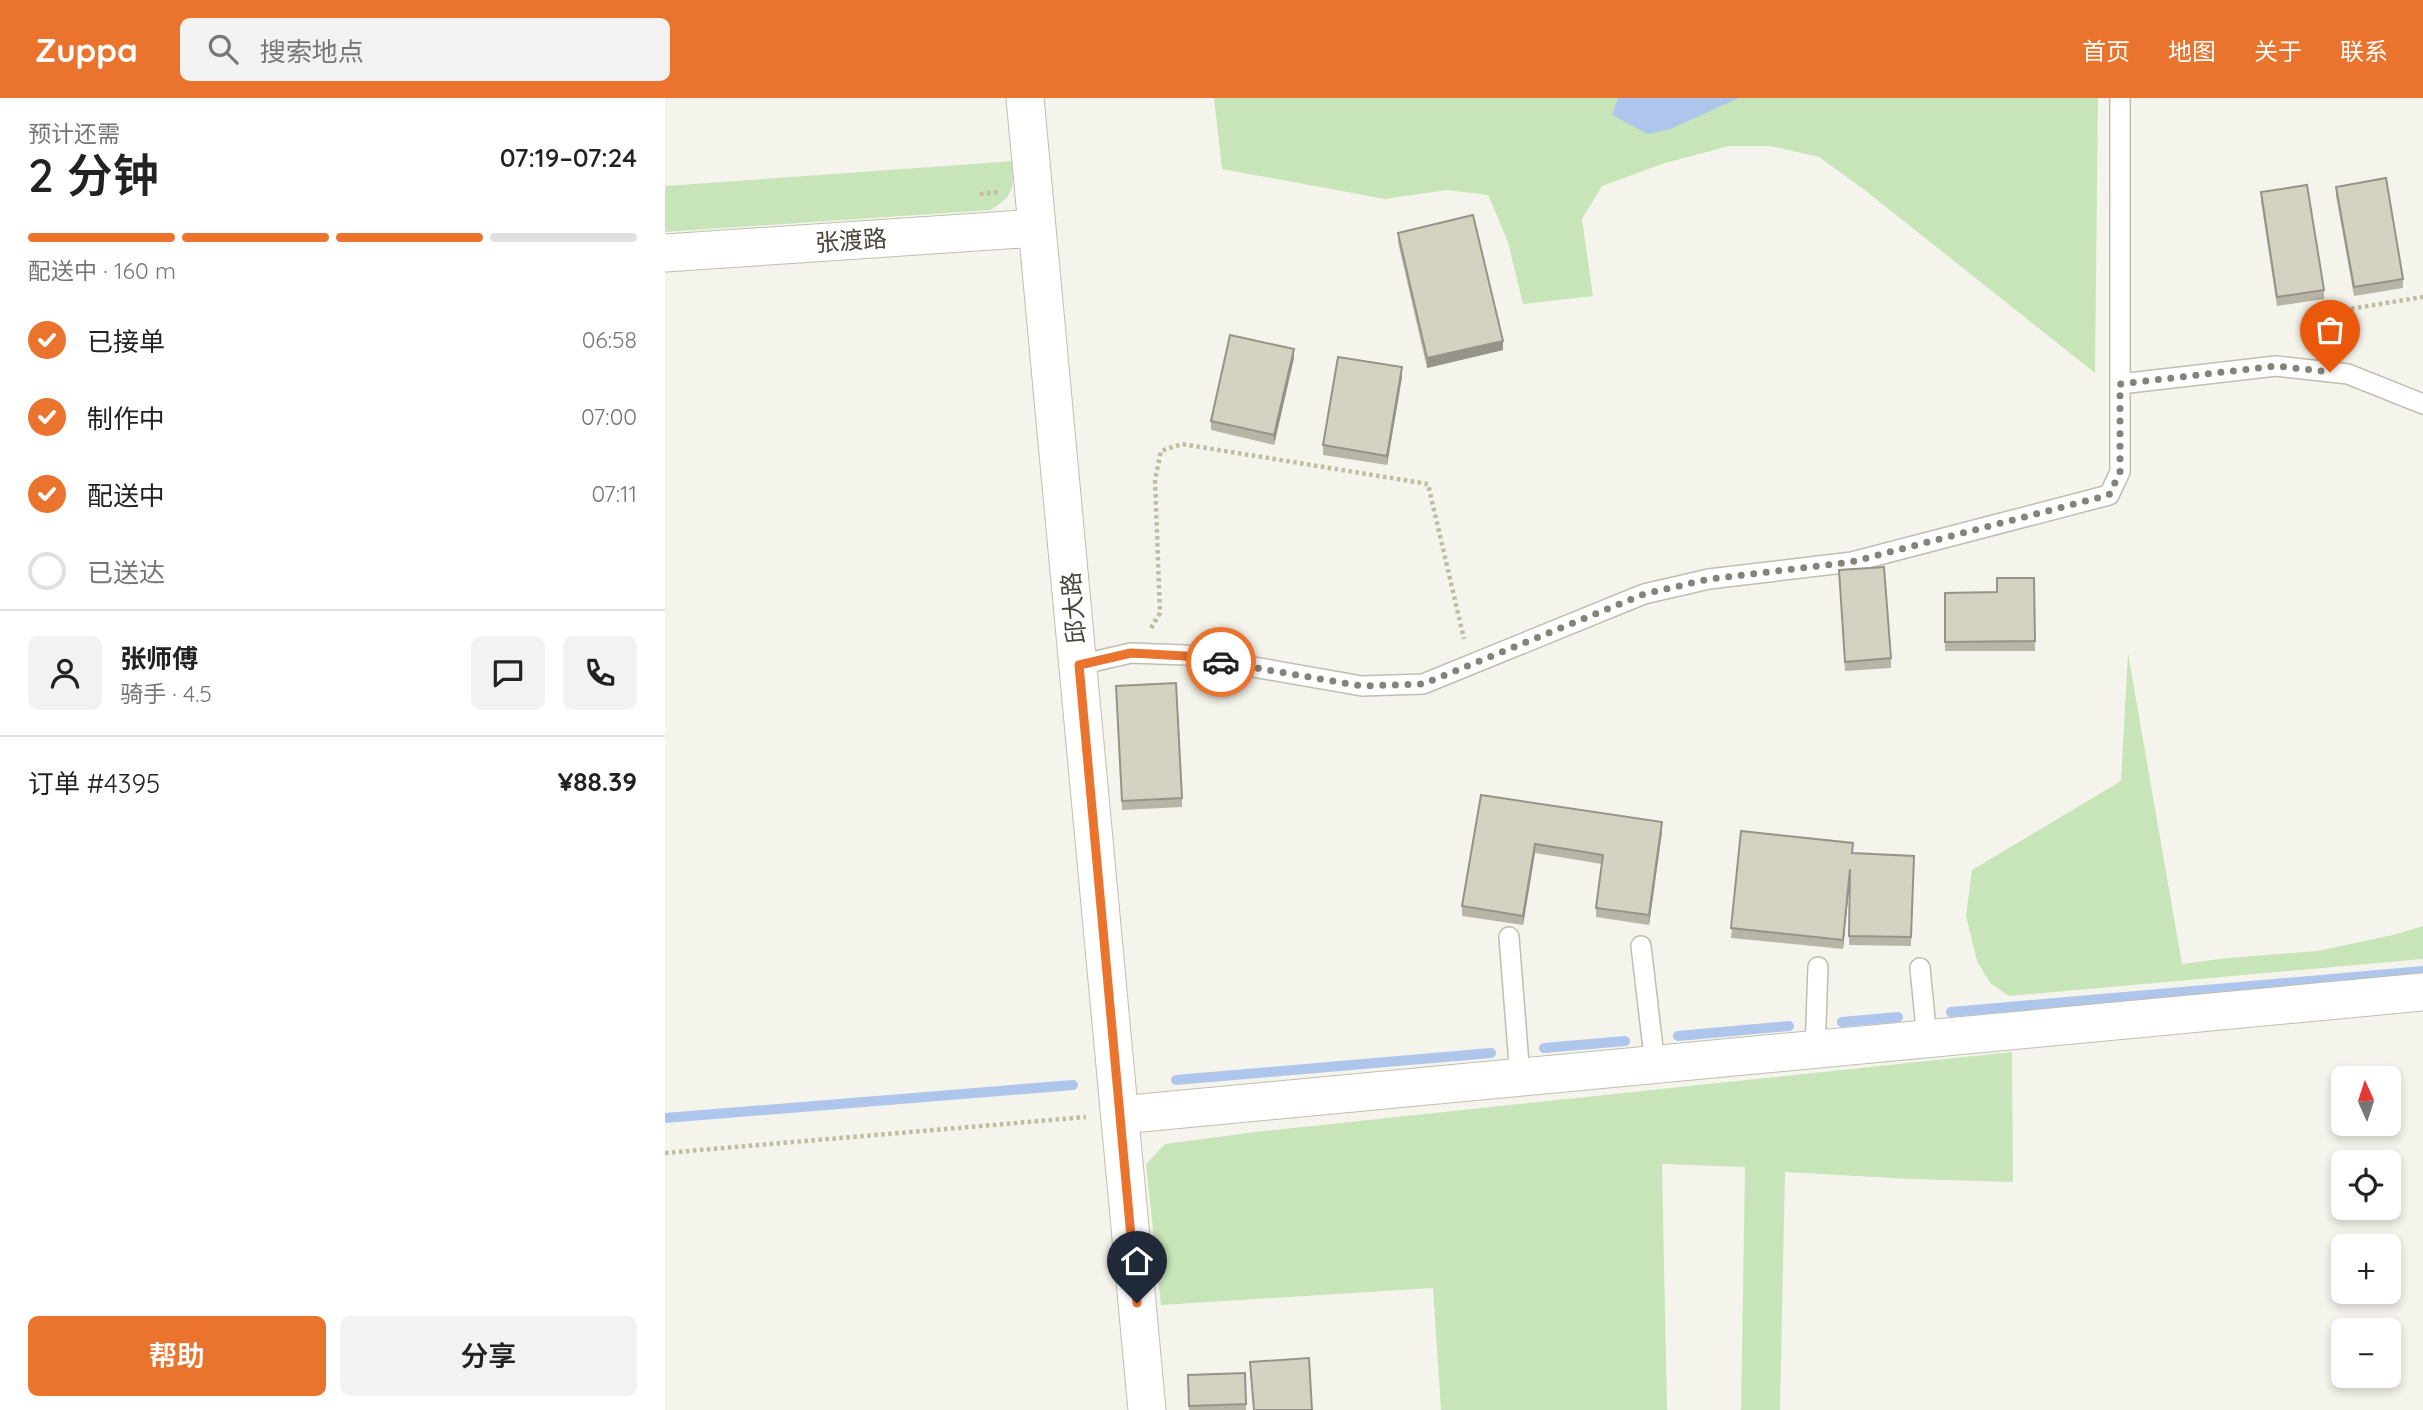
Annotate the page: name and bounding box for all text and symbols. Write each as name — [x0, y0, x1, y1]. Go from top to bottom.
search box — [180, 18, 670, 81]
text: Zuppa — [35, 29, 138, 70]
icon: search — [204, 30, 242, 68]
text: 搜索地点 — [260, 35, 364, 68]
text: 首页 — [2082, 36, 2130, 66]
text: 地图 — [2168, 36, 2216, 66]
text: 关于 — [2254, 36, 2302, 66]
text: 联系 — [2340, 36, 2388, 66]
text: 预计还需 — [28, 119, 120, 148]
text: 07:19–07:24 — [500, 141, 637, 174]
text: 2 分钟 — [28, 146, 159, 204]
street label: 张渡路 — [814, 223, 888, 257]
text: 配送中 · 160 m — [28, 256, 176, 285]
pin — [2300, 300, 2360, 372]
icon: bag — [2311, 311, 2349, 349]
icon: check — [28, 321, 66, 359]
text: 已接单 — [87, 325, 165, 358]
text: 06:58 — [582, 325, 637, 354]
icon: check — [28, 398, 66, 436]
text: 制作中 — [87, 402, 165, 435]
text: 07:00 — [581, 402, 637, 431]
icon: check — [28, 475, 66, 513]
text: 配送中 — [87, 479, 165, 512]
text: 07:11 — [591, 479, 637, 508]
text: 已送达 — [87, 556, 165, 589]
street label: 邱大路 — [1055, 571, 1091, 645]
courier — [1186, 627, 1256, 697]
button: person — [28, 636, 102, 710]
button: chat — [471, 636, 545, 710]
button: phone — [563, 636, 637, 710]
text: 张师傅 — [120, 642, 198, 675]
icon: car — [1202, 643, 1240, 681]
text: 骑手 · 4.5 — [120, 679, 212, 708]
text: ¥88.39 — [558, 765, 637, 798]
text: 订单 #4395 — [28, 767, 160, 800]
north arrow — [2331, 1066, 2401, 1136]
map controls — [2331, 1066, 2401, 1388]
button: locate — [2331, 1150, 2401, 1220]
pin — [1107, 1231, 1167, 1303]
button: + — [2331, 1234, 2401, 1304]
icon: home — [1118, 1242, 1156, 1280]
button: 帮助 — [28, 1316, 326, 1396]
button: 分享 — [340, 1316, 637, 1396]
button: − — [2331, 1318, 2401, 1388]

